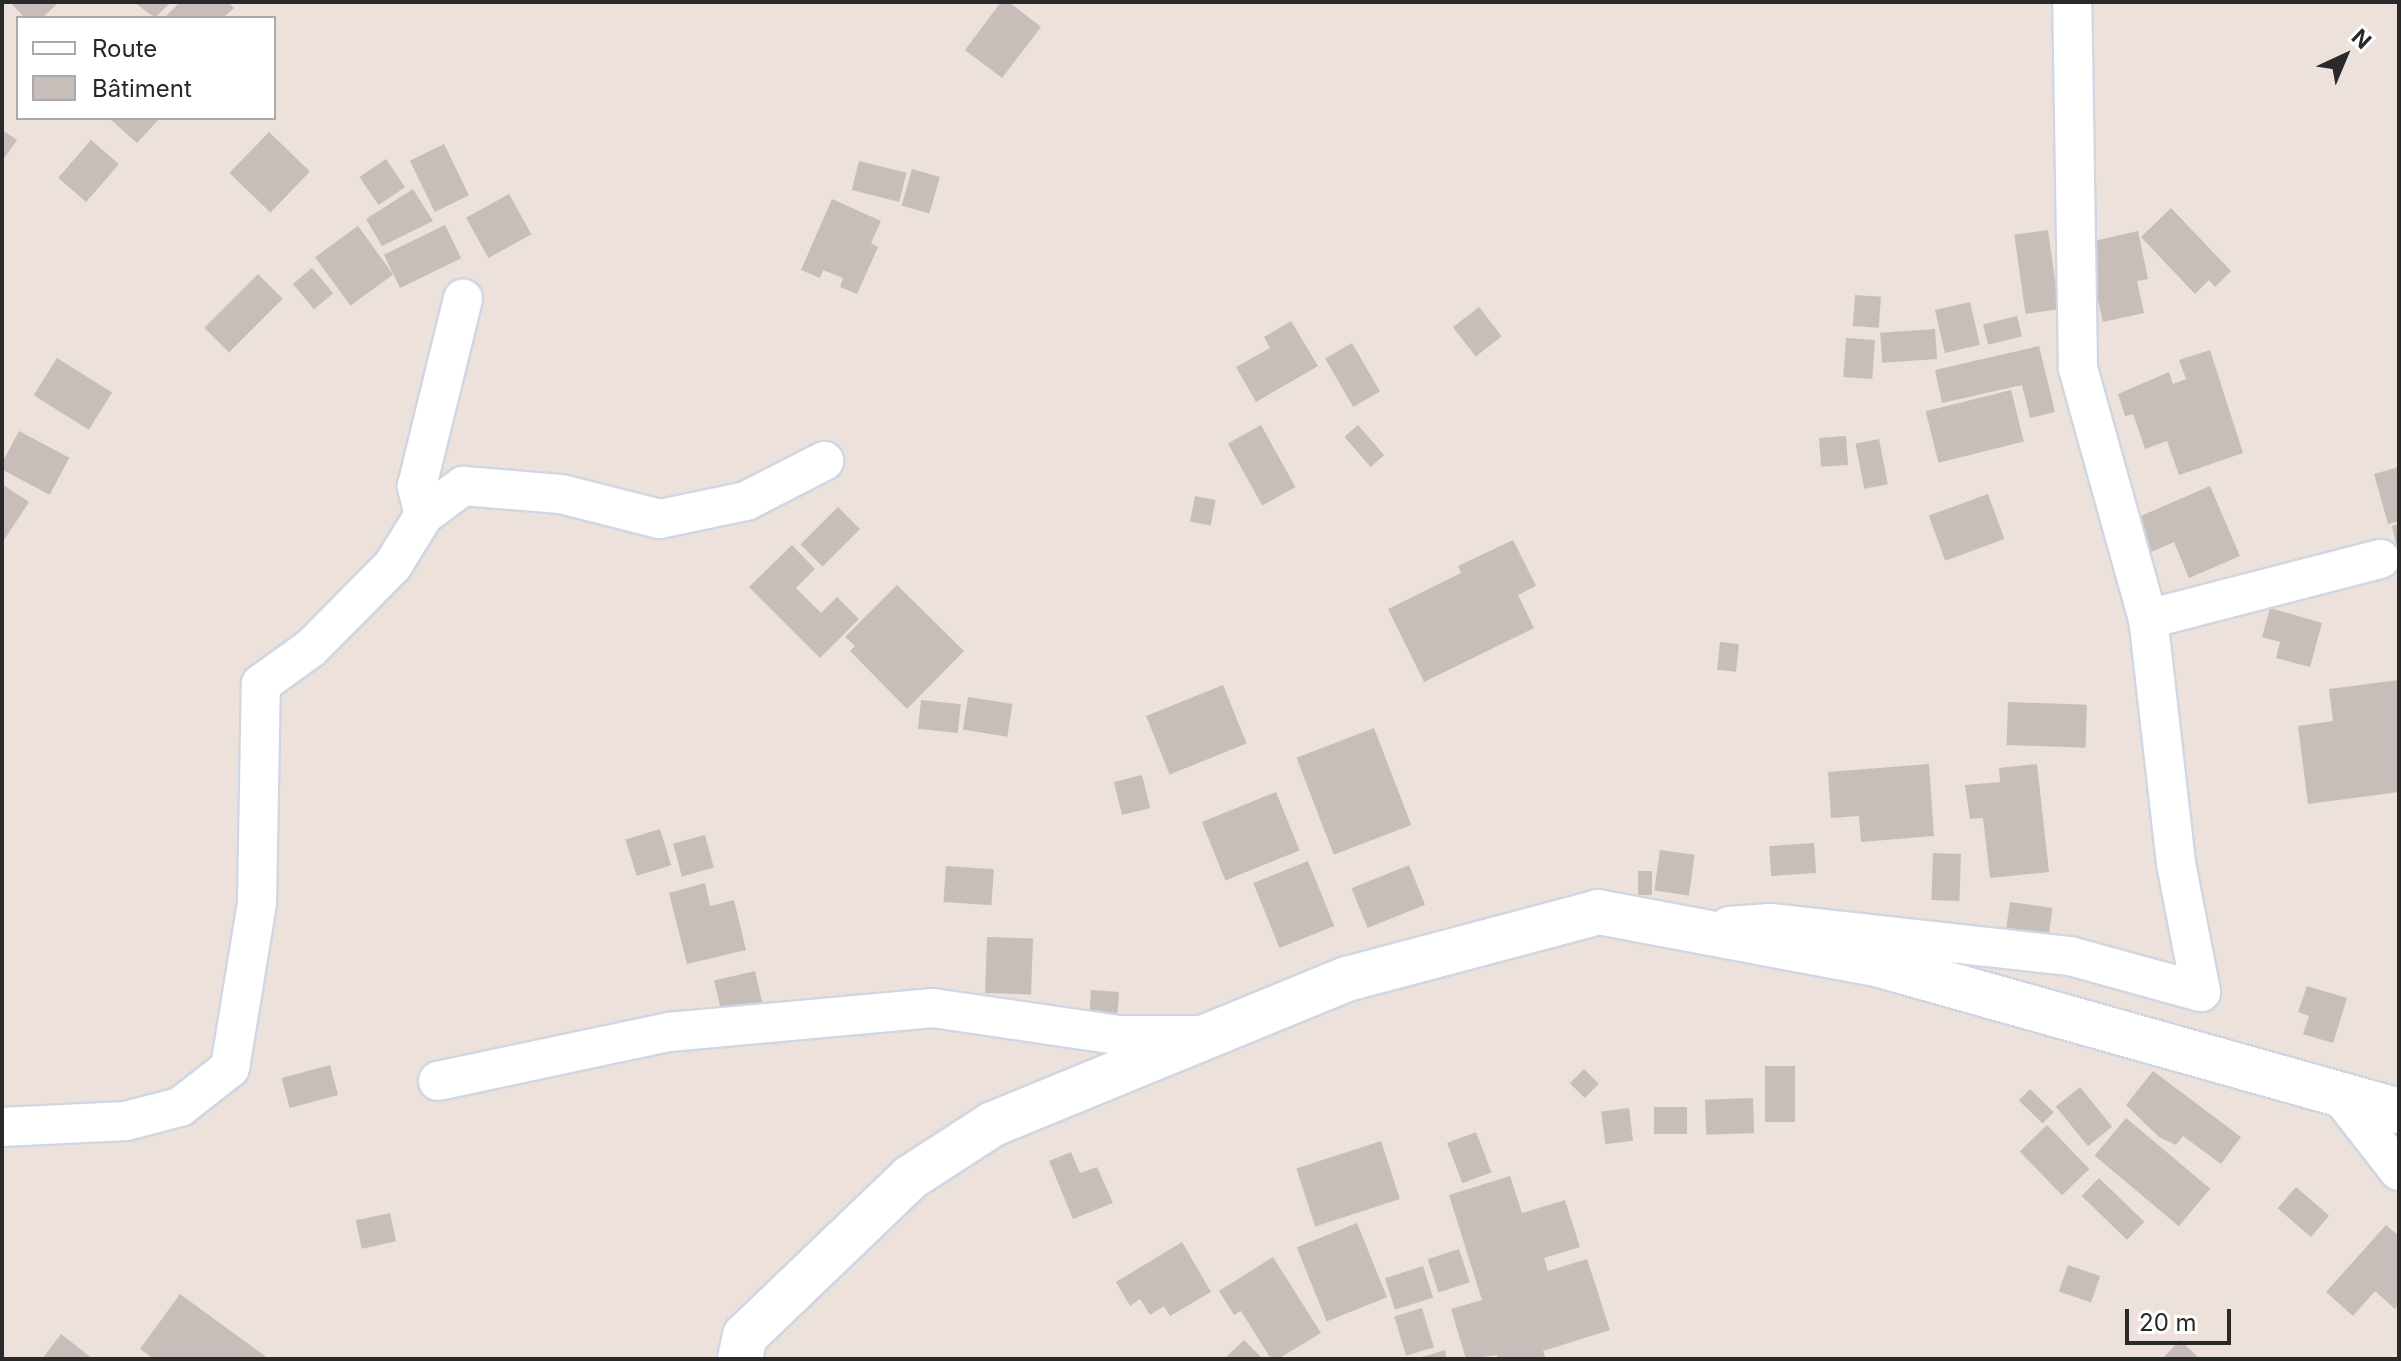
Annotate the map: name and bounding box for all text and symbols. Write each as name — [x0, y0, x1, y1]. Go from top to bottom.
legend — [16, 16, 276, 120]
north arrow — [2305, 16, 2385, 96]
text: N — [2347, 24, 2377, 54]
text: Route — [92, 34, 157, 63]
text: Bâtiment — [92, 74, 192, 103]
scale bar — [2129, 1293, 2235, 1343]
text: 20 m — [2139, 1308, 2197, 1337]

